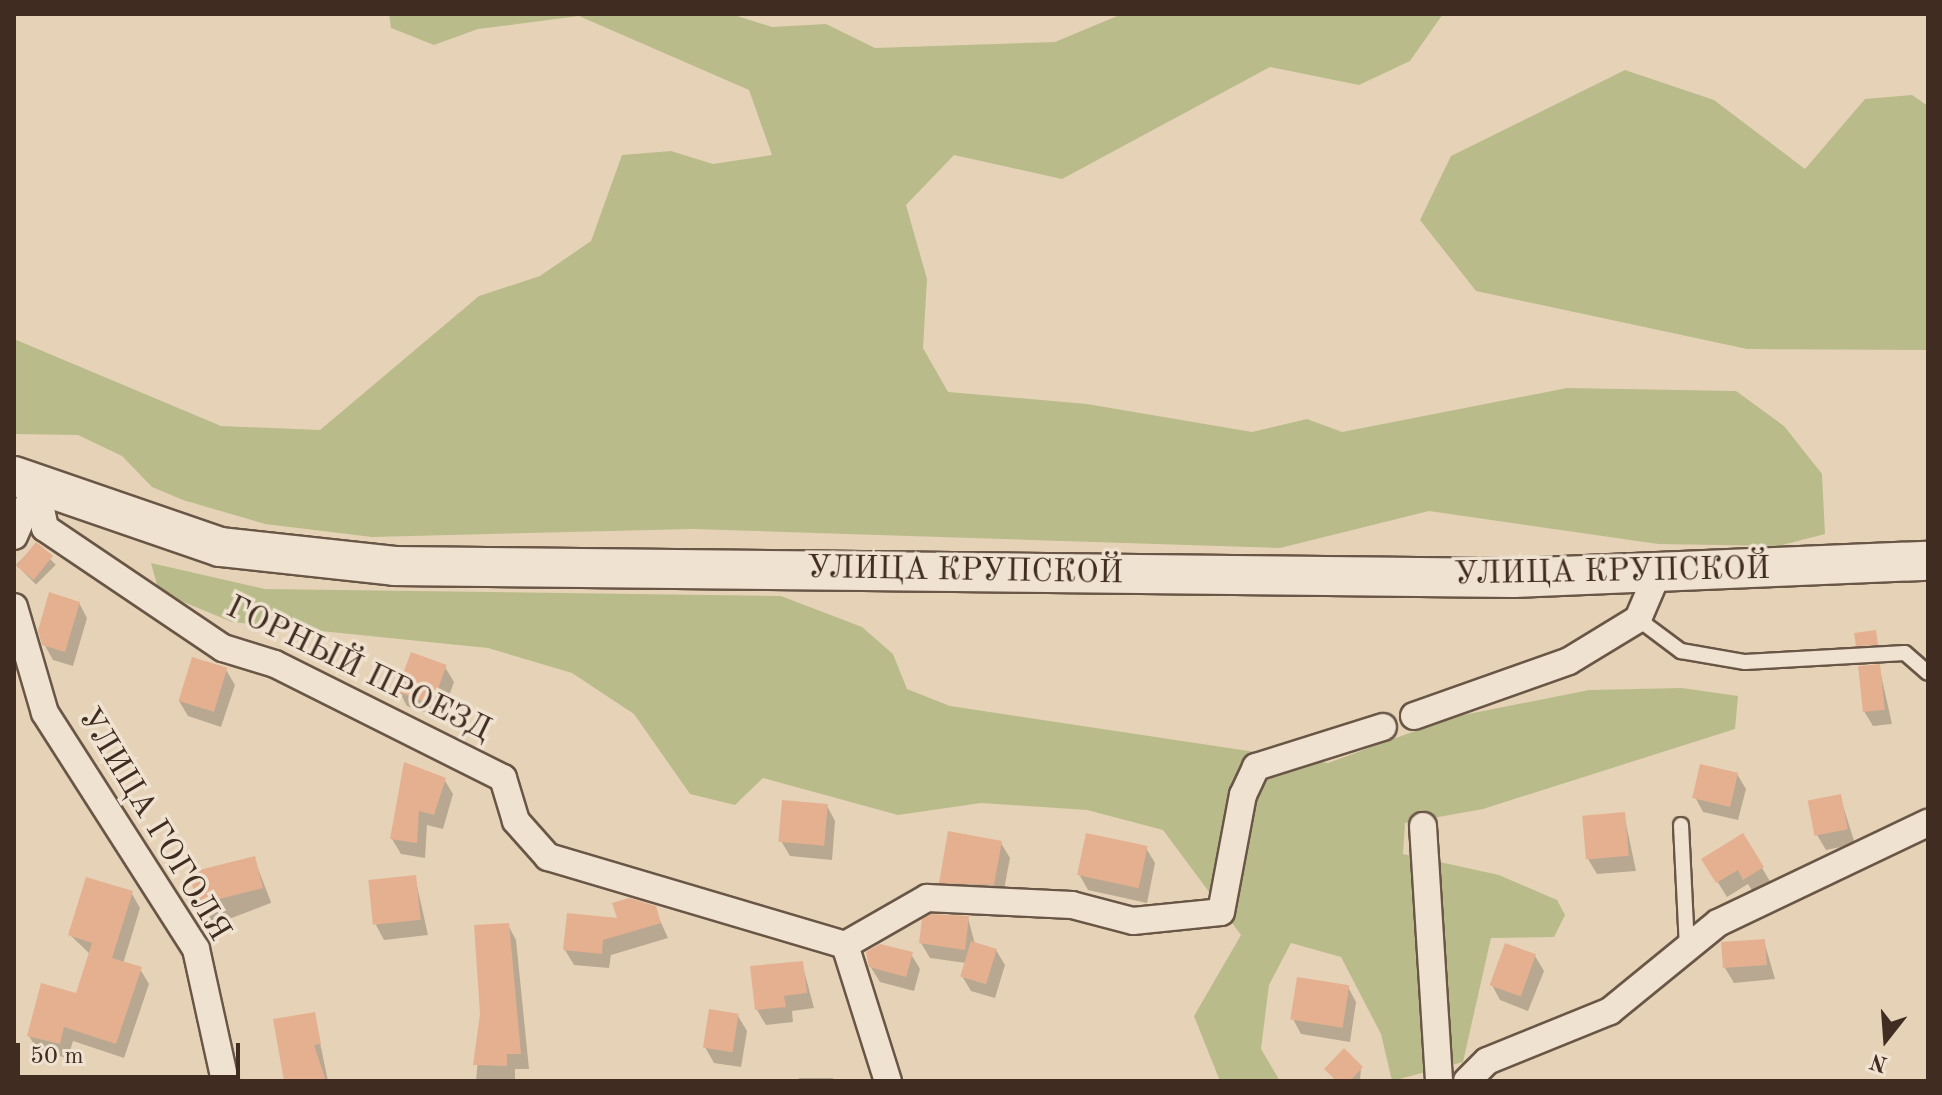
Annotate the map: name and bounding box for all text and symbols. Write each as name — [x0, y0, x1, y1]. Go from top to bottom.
street label: УЛИЦА КРУПСКОЙ — [807, 550, 1123, 594]
street label: УЛИЦА КРУПСКОЙ — [1454, 551, 1770, 595]
street label: ГОРНЫЙ ПРОЕЗД — [219, 589, 497, 751]
street label: УЛИЦА ГОГОЛЯ — [68, 702, 238, 948]
north arrow — [1846, 999, 1926, 1079]
scale bar — [20, 1027, 244, 1077]
text: 50 m — [30, 1045, 84, 1069]
text: N — [1868, 1049, 1890, 1075]

